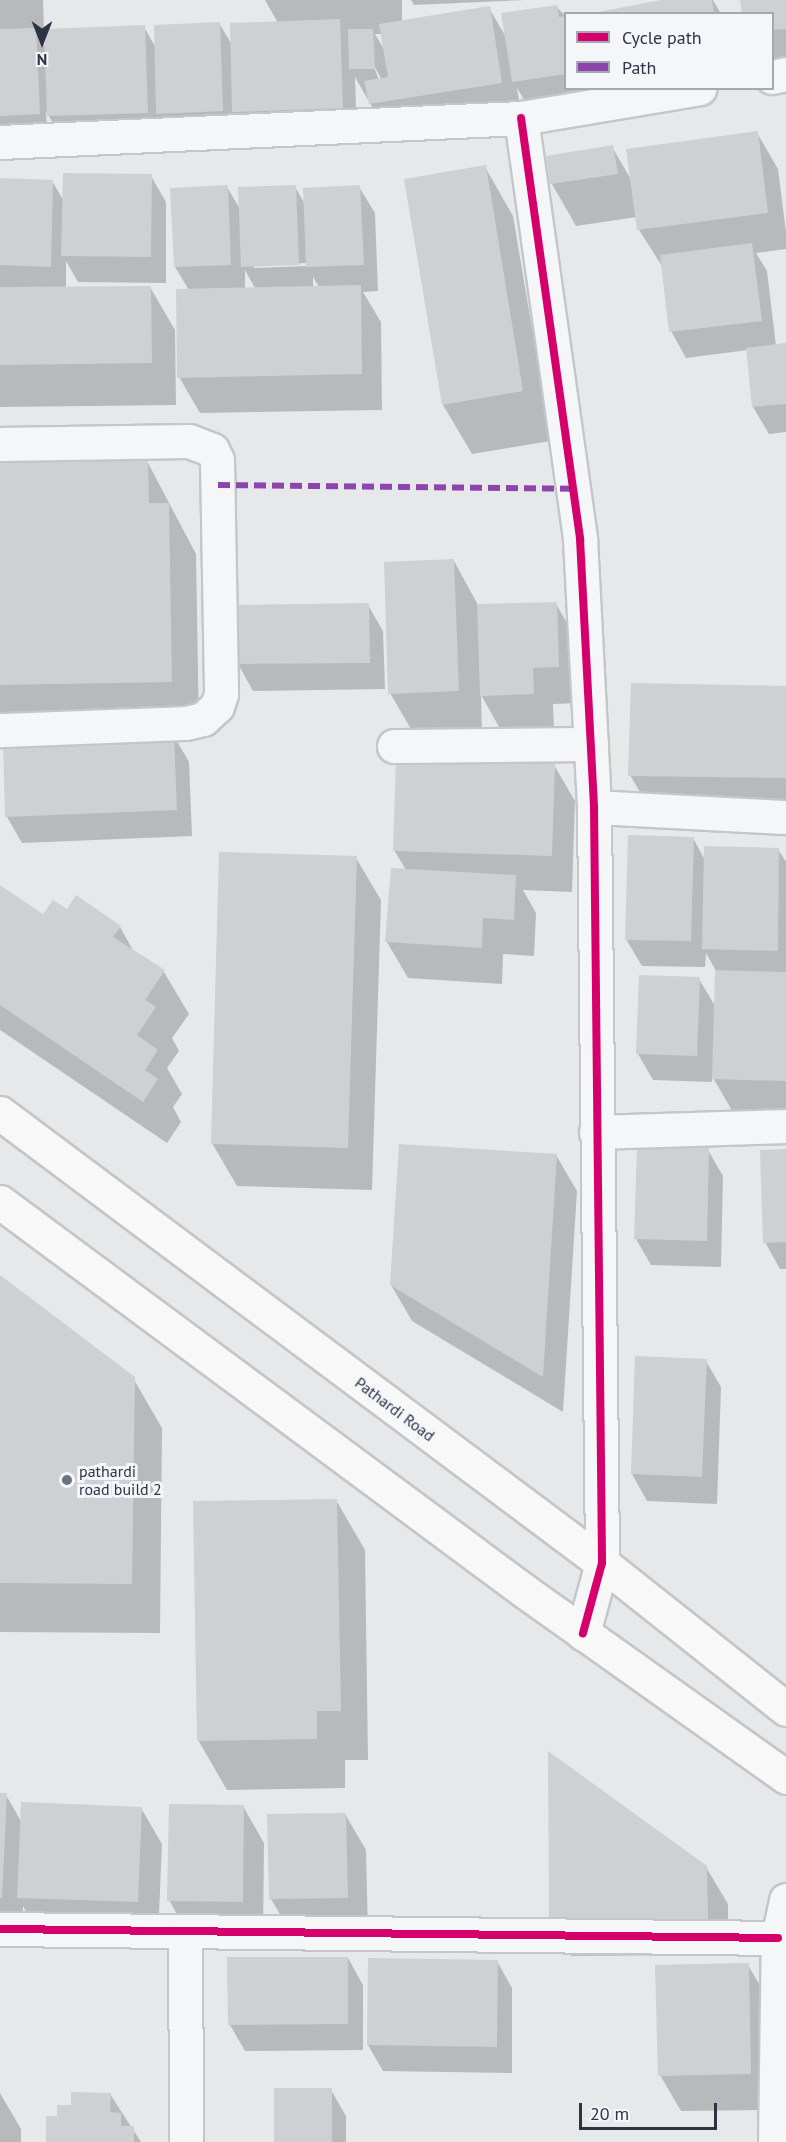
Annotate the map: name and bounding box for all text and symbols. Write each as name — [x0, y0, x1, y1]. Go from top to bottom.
north arrow — [12, 12, 72, 72]
legend — [564, 12, 774, 90]
text: Cycle path — [622, 26, 702, 49]
text: N — [37, 50, 47, 70]
text: Path — [622, 56, 656, 79]
street label: Pathardi Road — [351, 1373, 439, 1445]
place label: pathardi road build 2 — [79, 1461, 162, 1499]
marker: pathardi road build 2 — [60, 1473, 74, 1487]
scale bar — [582, 2091, 720, 2129]
text: 20 m — [590, 2102, 629, 2125]

